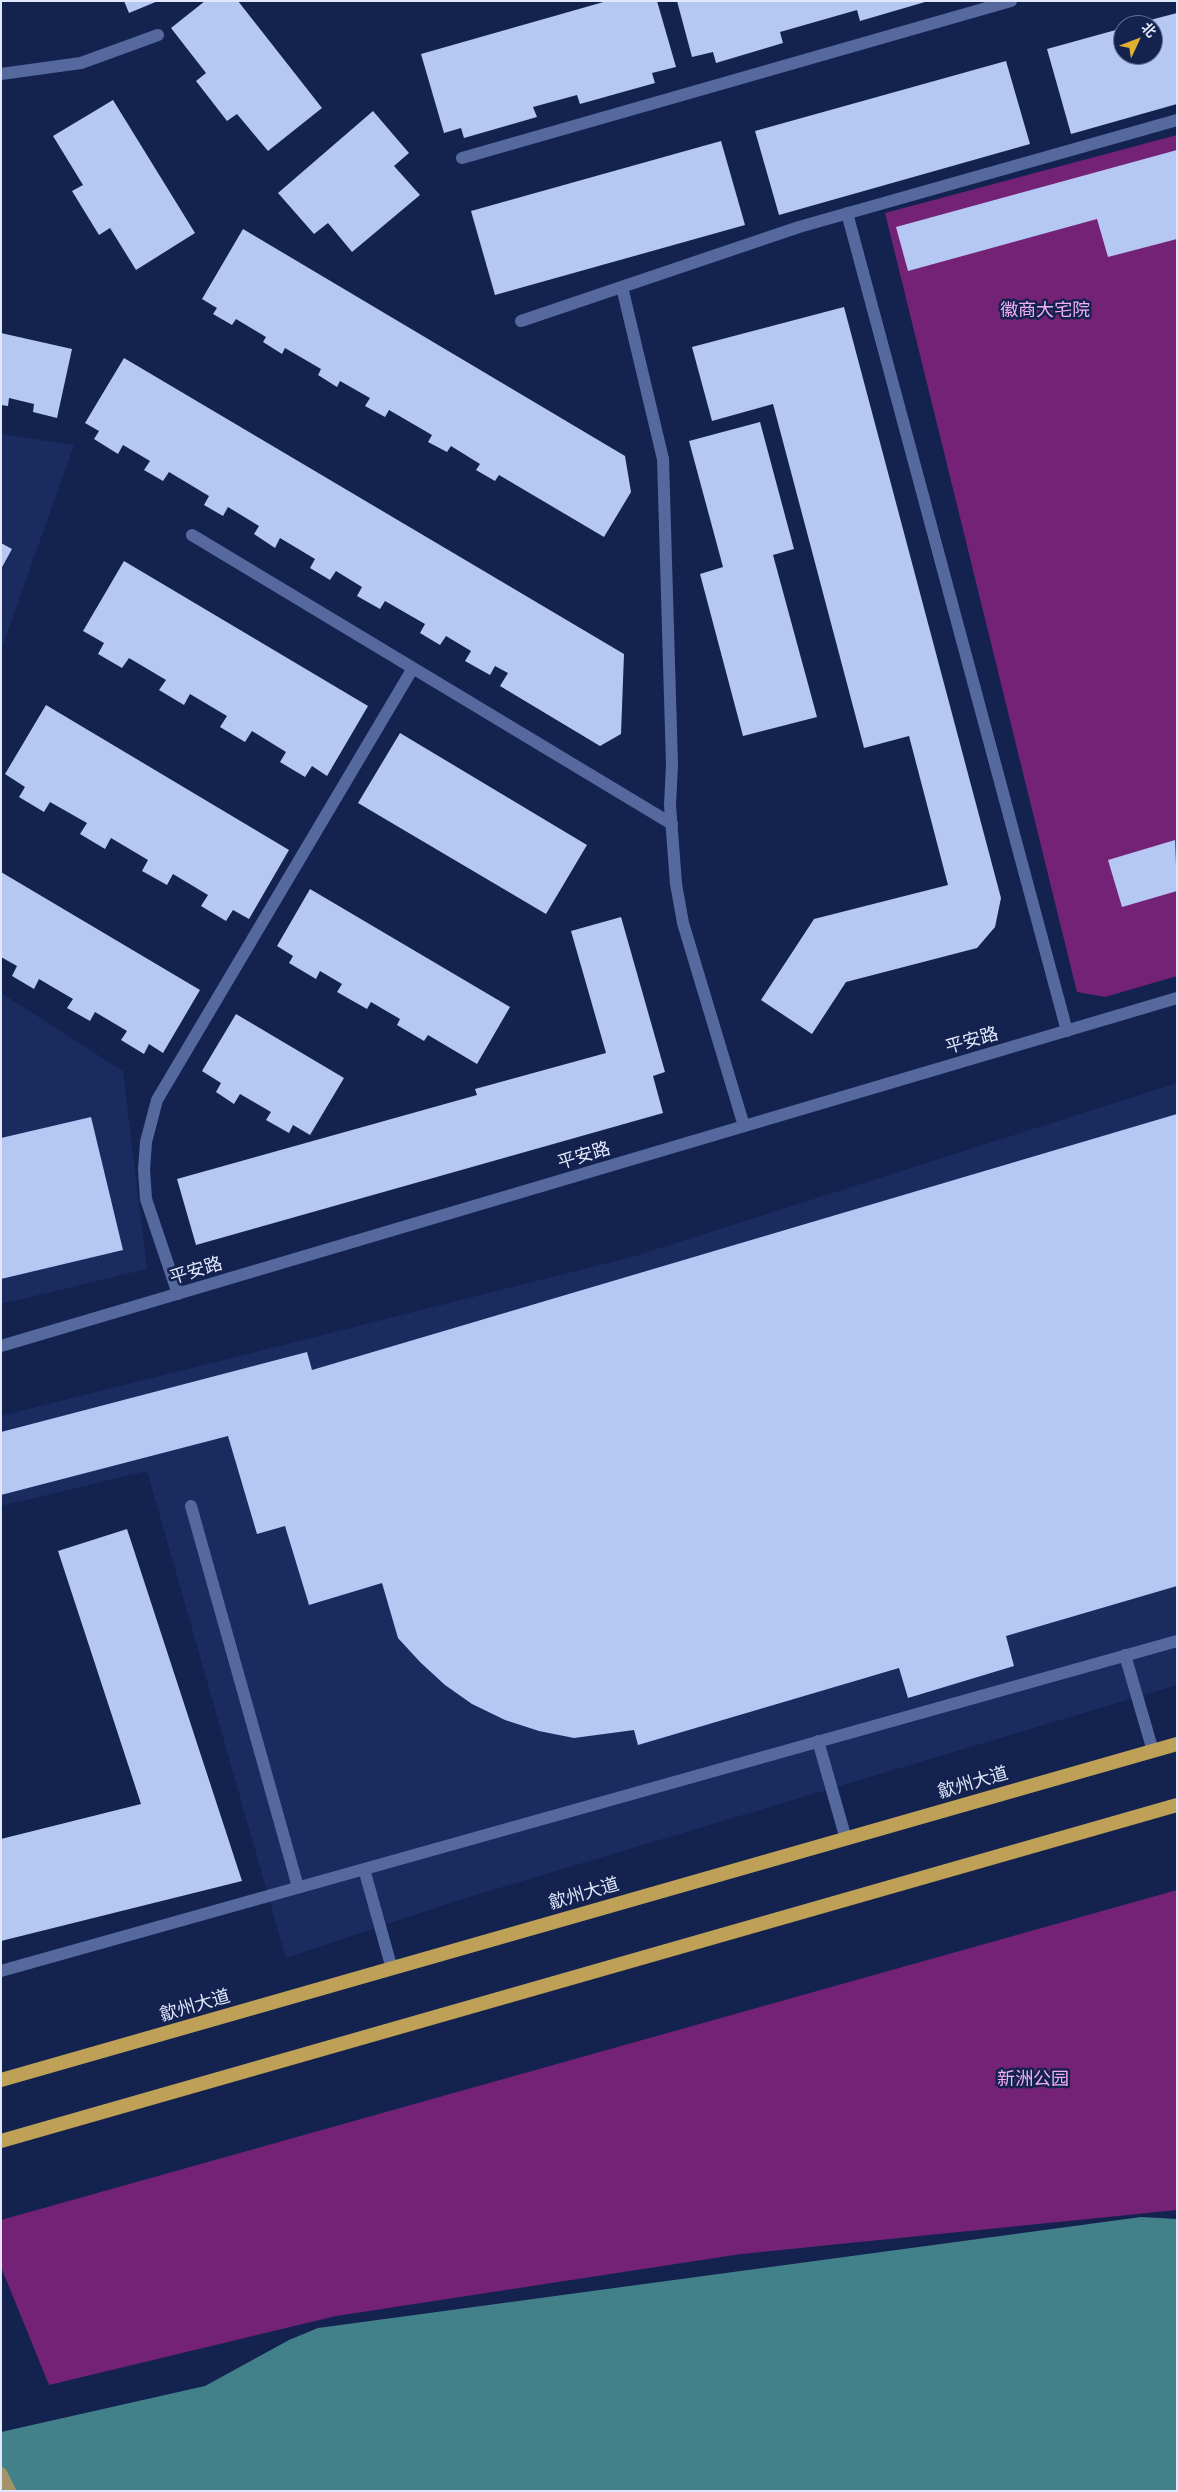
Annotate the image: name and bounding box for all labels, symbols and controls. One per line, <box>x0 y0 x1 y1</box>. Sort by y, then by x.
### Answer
north arrow <box>1113 15 1163 65</box>
text: 北 <box>1138 19 1160 41</box>
park label: 徽商大宅院 <box>1000 300 1090 322</box>
street label: 平安路 <box>943 1023 1001 1059</box>
street label: 平安路 <box>555 1138 613 1174</box>
street label: 平安路 <box>167 1253 225 1289</box>
street label: 歙州大道 <box>935 1763 1011 1803</box>
street label: 歙州大道 <box>546 1874 622 1914</box>
street label: 歙州大道 <box>157 1986 233 2026</box>
park label: 新洲公园 <box>997 2069 1069 2091</box>

